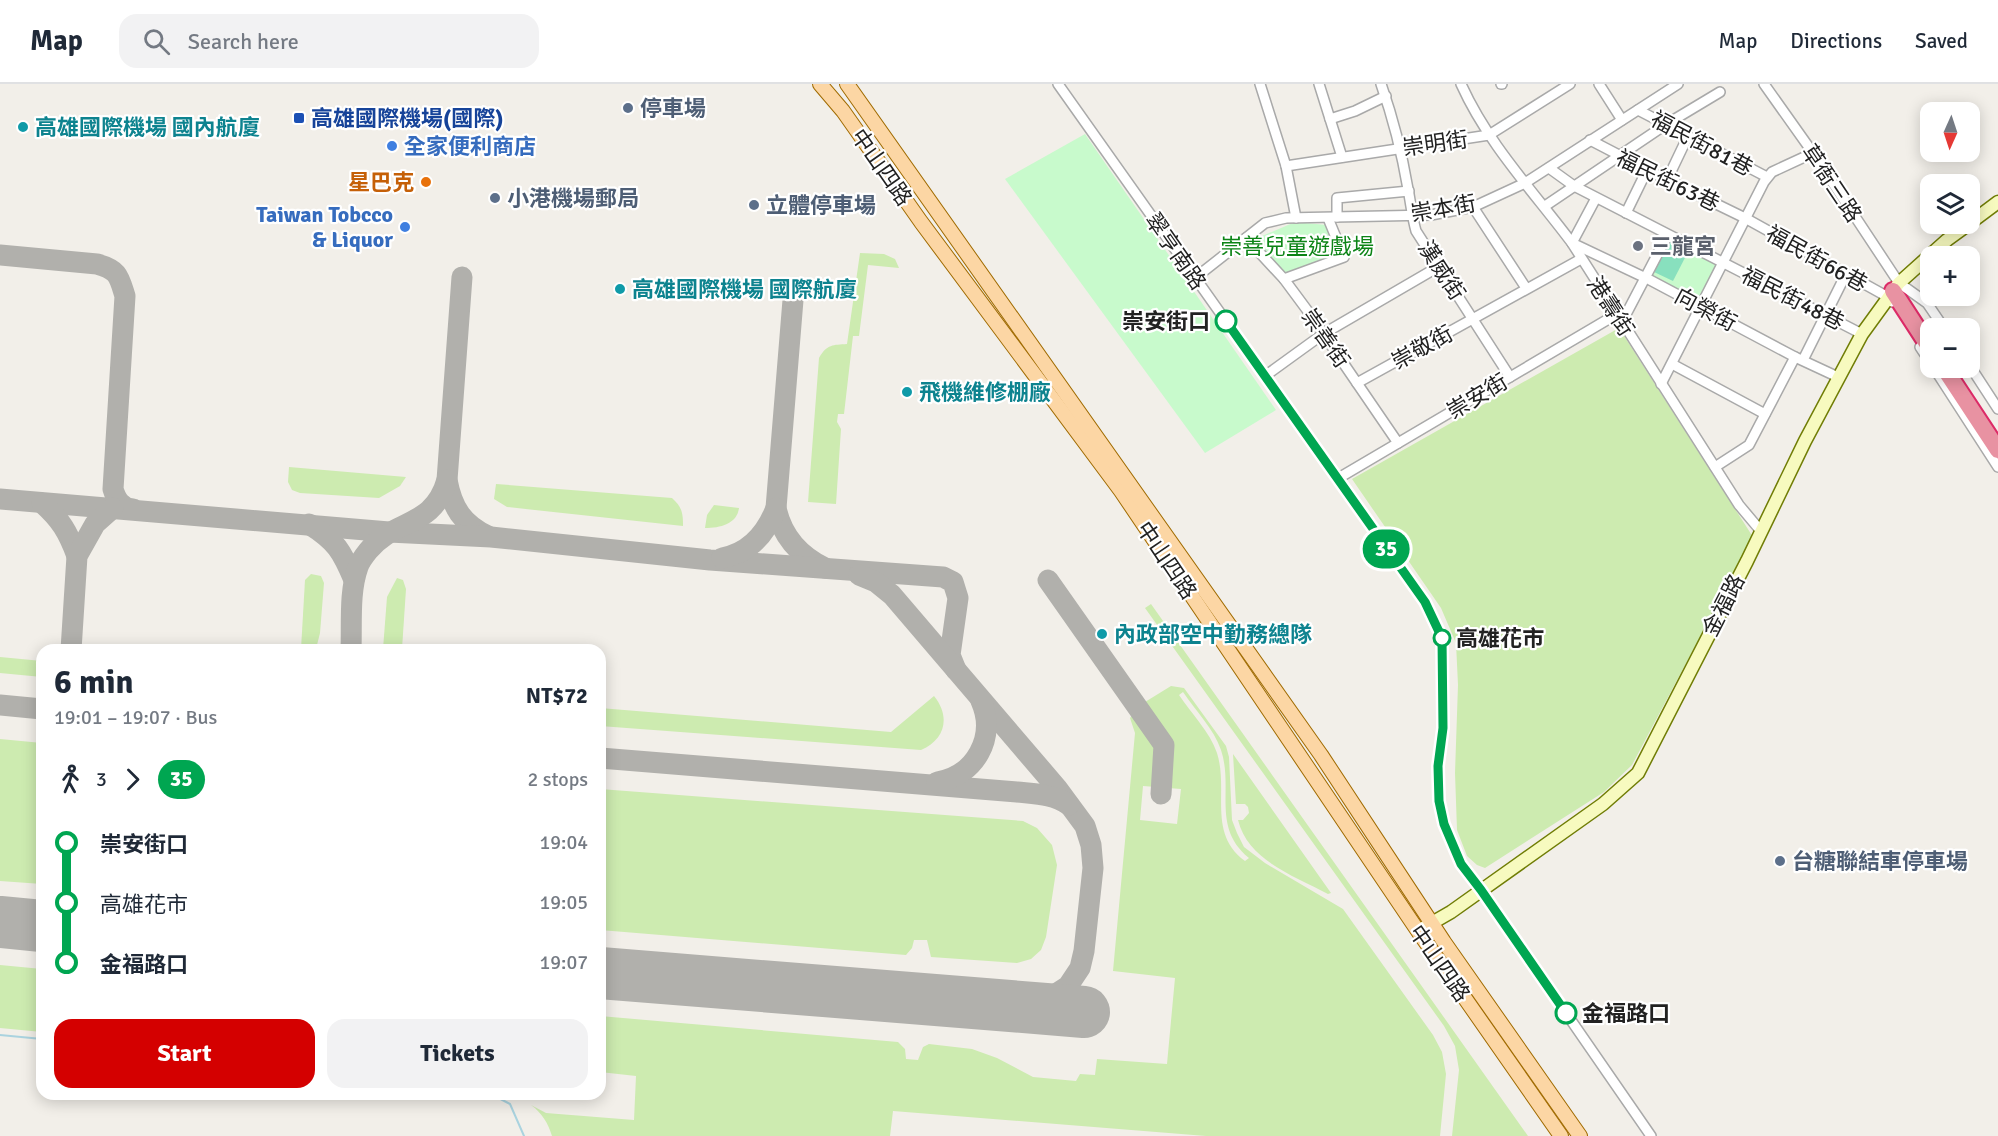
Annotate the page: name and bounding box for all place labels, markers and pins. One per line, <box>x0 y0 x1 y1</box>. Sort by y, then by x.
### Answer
place label: 停車場 <box>640 95 706 122</box>
marker: 停車場 <box>621 101 635 115</box>
place label: 高雄國際機場(國際) <box>311 105 504 132</box>
marker: 高雄國際機場(國際) <box>292 111 306 125</box>
place label: 高雄國際機場 國內航廈 <box>35 114 260 141</box>
marker: 高雄國際機場 國內航廈 <box>16 120 30 134</box>
place label: 全家便利商店 <box>404 133 536 160</box>
marker: 全家便利商店 <box>385 139 399 153</box>
place label: 星巴克 <box>348 169 414 196</box>
marker: 星巴克 <box>419 175 433 189</box>
place label: 小港機場郵局 <box>507 185 639 212</box>
marker: 小港機場郵局 <box>488 191 502 205</box>
place label: 立體停車場 <box>766 192 876 219</box>
marker: 立體停車場 <box>747 198 761 212</box>
place label: Taiwan Tobcco & Liquor <box>256 201 393 253</box>
marker: Taiwan Tobcco & Liquor <box>398 220 412 234</box>
place label: 三龍宮 <box>1650 233 1716 260</box>
marker: 三龍宮 <box>1631 239 1645 253</box>
place label: 高雄國際機場 國際航廈 <box>632 276 857 303</box>
marker: 高雄國際機場 國際航廈 <box>613 282 627 296</box>
place label: 崇安街口 <box>1122 308 1210 335</box>
marker: 崇安街口 <box>1215 310 1237 332</box>
place label: 飛機維修棚廠 <box>919 379 1051 406</box>
marker: 飛機維修棚廠 <box>900 385 914 399</box>
place label: 內政部空中勤務總隊 <box>1114 621 1312 648</box>
place label: 高雄花市 <box>1456 625 1544 652</box>
marker: 內政部空中勤務總隊 <box>1095 627 1109 641</box>
marker: 高雄花市 <box>1433 629 1451 647</box>
place label: 台糖聯結車停車場 <box>1792 848 1968 875</box>
marker: 台糖聯結車停車場 <box>1773 854 1787 868</box>
place label: 金福路口 <box>1582 1000 1670 1027</box>
marker: 金福路口 <box>1555 1002 1577 1024</box>

